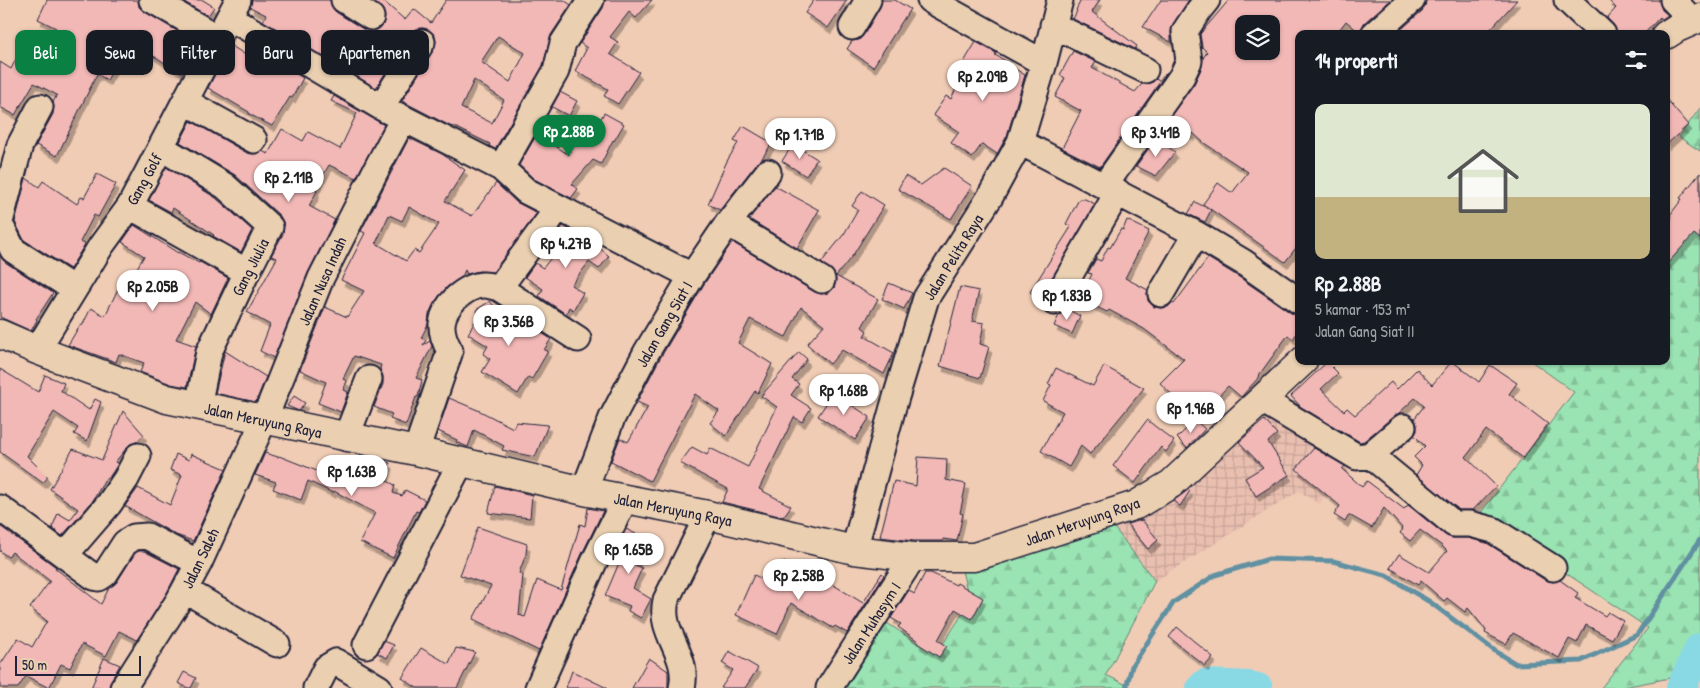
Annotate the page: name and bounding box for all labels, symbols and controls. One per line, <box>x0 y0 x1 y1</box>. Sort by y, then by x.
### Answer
map controls <box>1235 15 1280 60</box>
button: layers <box>1235 15 1280 60</box>
chip: Beli <box>15 30 76 75</box>
chip: Sewa <box>86 30 153 75</box>
chip: Filter <box>163 30 235 75</box>
chip: Baru <box>245 30 311 75</box>
chip: Apartemen <box>321 30 429 75</box>
text: 14 properti <box>1315 46 1398 75</box>
icon: filters <box>1622 46 1650 74</box>
pin: Rp 2.09B <box>931 59 1035 102</box>
text: Rp 2.09B <box>958 65 1008 87</box>
pin: Rp 2.88B <box>517 114 621 157</box>
pin: Rp 3.41B <box>1104 116 1208 158</box>
pin: Rp 1.71B <box>748 118 852 160</box>
text: Rp 2.88B <box>544 120 594 142</box>
text: Rp 3.41B <box>1132 121 1180 143</box>
text: Rp 1.71B <box>776 123 824 145</box>
icon: home <box>1438 136 1528 226</box>
street label: Gang Golf <box>121 149 167 209</box>
pin: Rp 2.11B <box>237 160 341 203</box>
text: Rp 2.11B <box>265 166 313 188</box>
street label: Jalan Pelita Raya <box>918 210 988 304</box>
pin: Rp 4.27B <box>514 226 618 269</box>
text: Rp 4.27B <box>541 232 591 254</box>
street label: Jalan Nusa Indah <box>293 233 351 329</box>
street label: Gang Jiulia <box>226 234 274 300</box>
text: Rp 2.88B <box>1315 269 1382 298</box>
pin: Rp 2.05B <box>101 270 205 312</box>
text: Rp 2.05B <box>128 275 178 297</box>
street label: Jalan Gang Siat I <box>631 277 697 371</box>
pin: Rp 1.83B <box>1015 278 1119 321</box>
text: Rp 1.83B <box>1042 284 1092 306</box>
text: 5 kamar · 153 m² <box>1315 298 1410 320</box>
pin: Rp 3.56B <box>457 304 561 347</box>
text: Rp 3.56B <box>484 310 534 332</box>
text: Jalan Gang Siat II <box>1315 320 1415 342</box>
pin: Rp 1.68B <box>792 374 896 416</box>
text: Rp 1.68B <box>820 379 868 401</box>
pin: Rp 1.96B <box>1139 392 1243 434</box>
street label: Jalan Meruyung Raya <box>202 397 324 443</box>
text: Rp 1.96B <box>1167 397 1215 419</box>
pin: Rp 1.63B <box>300 454 404 497</box>
text: Rp 1.63B <box>328 460 376 482</box>
street label: Jalan Meruyung Raya <box>612 487 734 531</box>
street label: Jalan Meruyung Raya <box>1022 491 1142 551</box>
street label: Jalan Saleh <box>176 524 224 592</box>
pin: Rp 1.65B <box>577 532 681 575</box>
text: Rp 1.65B <box>605 538 653 560</box>
pin: Rp 2.58B <box>747 558 851 601</box>
text: Rp 2.58B <box>774 564 824 586</box>
street label: Jalan Muhasym I <box>836 578 906 668</box>
scale bar <box>15 653 141 676</box>
text: 50 m <box>22 655 47 674</box>

